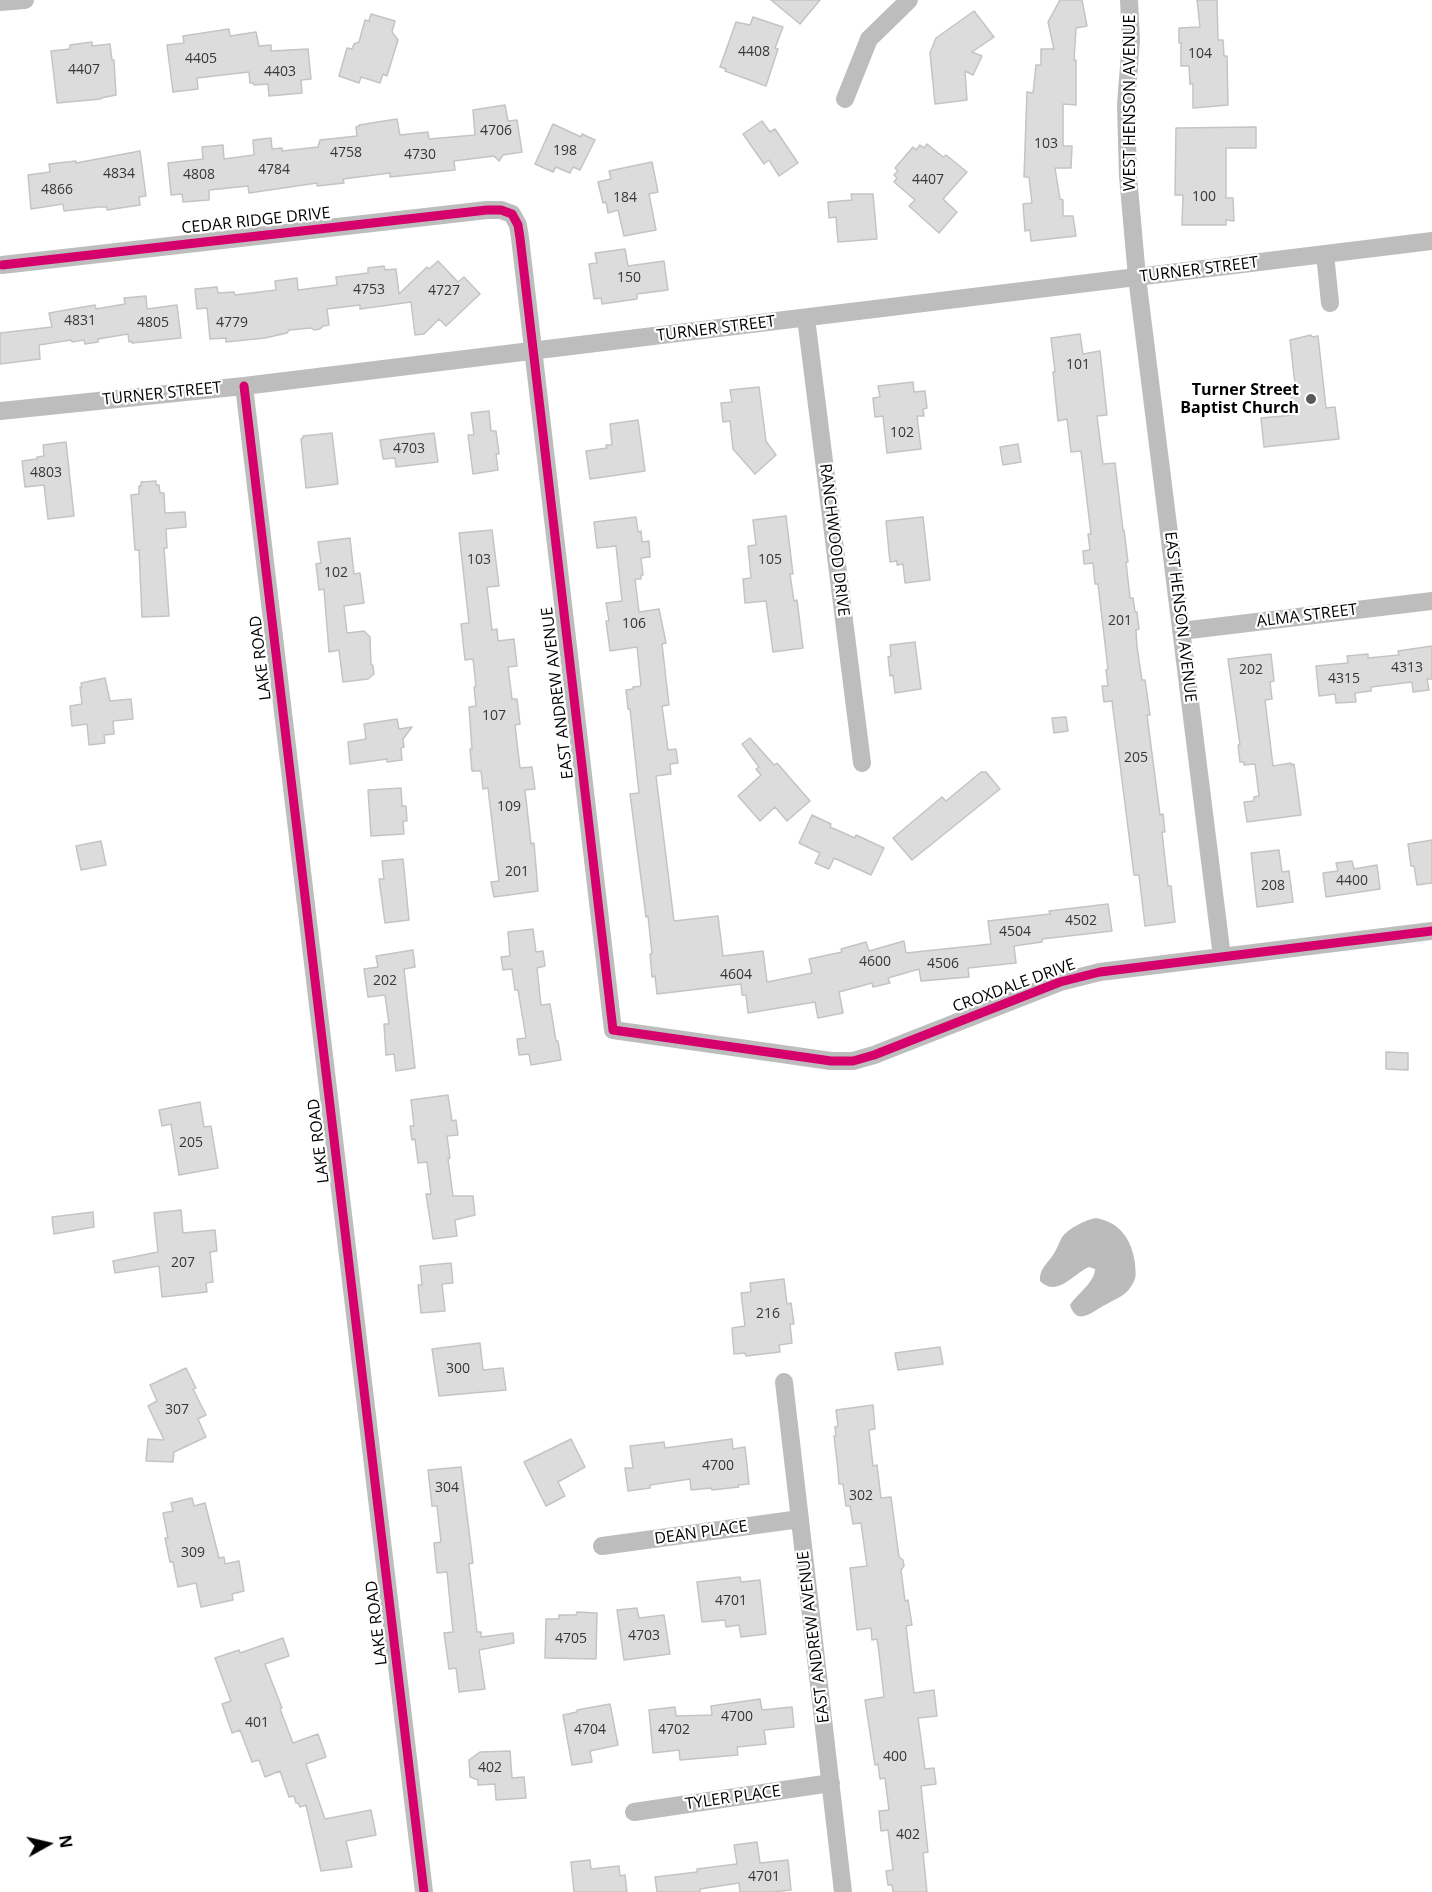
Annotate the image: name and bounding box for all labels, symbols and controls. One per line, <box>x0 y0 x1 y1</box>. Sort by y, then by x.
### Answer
street label: WEST HENSON AVENUE <box>1120 15 1140 191</box>
house number: 4408 <box>738 44 770 60</box>
house number: 104 <box>1188 46 1212 62</box>
house number: 4405 <box>185 51 217 67</box>
house number: 4407 <box>68 62 100 78</box>
house number: 4403 <box>264 64 296 80</box>
house number: 4706 <box>480 123 512 139</box>
house number: 103 <box>1034 136 1058 152</box>
house number: 198 <box>553 143 577 159</box>
house number: 4758 <box>330 145 362 161</box>
house number: 4730 <box>404 147 436 163</box>
house number: 4784 <box>258 162 290 178</box>
house number: 4834 <box>103 166 135 182</box>
house number: 4808 <box>183 167 215 183</box>
house number: 4407 <box>912 172 944 188</box>
house number: 4866 <box>41 182 73 198</box>
house number: 100 <box>1192 189 1216 205</box>
house number: 184 <box>613 190 637 206</box>
street label: CEDAR RIDGE DRIVE <box>181 204 331 238</box>
street label: TURNER STREET <box>1139 253 1259 287</box>
house number: 150 <box>617 270 641 286</box>
house number: 4753 <box>353 282 385 298</box>
house number: 4727 <box>428 283 460 299</box>
street label: TURNER STREET <box>656 312 776 346</box>
house number: 4831 <box>64 313 96 329</box>
house number: 4805 <box>137 315 169 331</box>
house number: 4779 <box>216 315 248 331</box>
house number: 101 <box>1066 357 1090 373</box>
street label: TURNER STREET <box>102 378 222 410</box>
place label: Turner Street Baptist Church <box>1180 380 1299 418</box>
marker: Turner Street Baptist Church <box>1304 392 1318 406</box>
house number: 102 <box>890 425 914 441</box>
house number: 4703 <box>393 441 425 457</box>
street label: RANCHWOOD DRIVE <box>815 463 853 617</box>
house number: 4803 <box>30 465 62 481</box>
street label: EAST HENSON AVENUE <box>1160 530 1200 704</box>
house number: 103 <box>467 552 491 568</box>
house number: 105 <box>758 552 782 568</box>
house number: 102 <box>324 565 348 581</box>
street label: ALMA STREET <box>1256 600 1358 632</box>
street label: EAST ANDREW AVENUE <box>538 606 578 780</box>
house number: 201 <box>1108 613 1132 629</box>
street label: LAKE ROAD <box>246 614 276 702</box>
house number: 106 <box>622 616 646 632</box>
house number: 4313 <box>1391 660 1423 676</box>
house number: 202 <box>1239 662 1263 678</box>
house number: 4315 <box>1328 671 1360 687</box>
house number: 107 <box>482 708 506 724</box>
house number: 205 <box>1124 750 1148 766</box>
house number: 109 <box>497 799 521 815</box>
house number: 201 <box>505 864 529 880</box>
house number: 4400 <box>1336 873 1368 889</box>
house number: 208 <box>1261 878 1285 894</box>
house number: 4502 <box>1065 913 1097 929</box>
house number: 4504 <box>999 924 1031 940</box>
house number: 4600 <box>859 954 891 970</box>
street label: CROXDALE DRIVE <box>950 955 1078 1017</box>
house number: 4506 <box>927 956 959 972</box>
house number: 4604 <box>720 967 752 983</box>
house number: 202 <box>373 973 397 989</box>
street label: LAKE ROAD <box>304 1097 334 1185</box>
house number: 205 <box>179 1135 203 1151</box>
house number: 207 <box>171 1255 195 1271</box>
house number: 216 <box>756 1306 780 1322</box>
house number: 300 <box>446 1361 470 1377</box>
house number: 307 <box>165 1402 189 1418</box>
house number: 4700 <box>702 1458 734 1474</box>
house number: 304 <box>435 1480 459 1496</box>
house number: 302 <box>849 1488 873 1504</box>
street label: DEAN PLACE <box>653 1517 749 1549</box>
house number: 309 <box>181 1545 205 1561</box>
street label: EAST ANDREW AVENUE <box>794 1550 834 1724</box>
street label: LAKE ROAD <box>362 1579 392 1667</box>
house number: 4701 <box>715 1593 747 1609</box>
house number: 4703 <box>628 1628 660 1644</box>
house number: 4705 <box>555 1631 587 1647</box>
house number: 4700 <box>721 1709 753 1725</box>
house number: 401 <box>245 1715 269 1731</box>
house number: 4704 <box>574 1722 606 1738</box>
house number: 4702 <box>658 1722 690 1738</box>
house number: 400 <box>883 1749 907 1765</box>
house number: 402 <box>478 1760 502 1776</box>
street label: TYLER PLACE <box>684 1782 782 1814</box>
north arrow <box>18 1814 78 1874</box>
house number: 402 <box>896 1827 920 1843</box>
text: N <box>54 1834 78 1849</box>
house number: 4701 <box>748 1869 780 1885</box>

